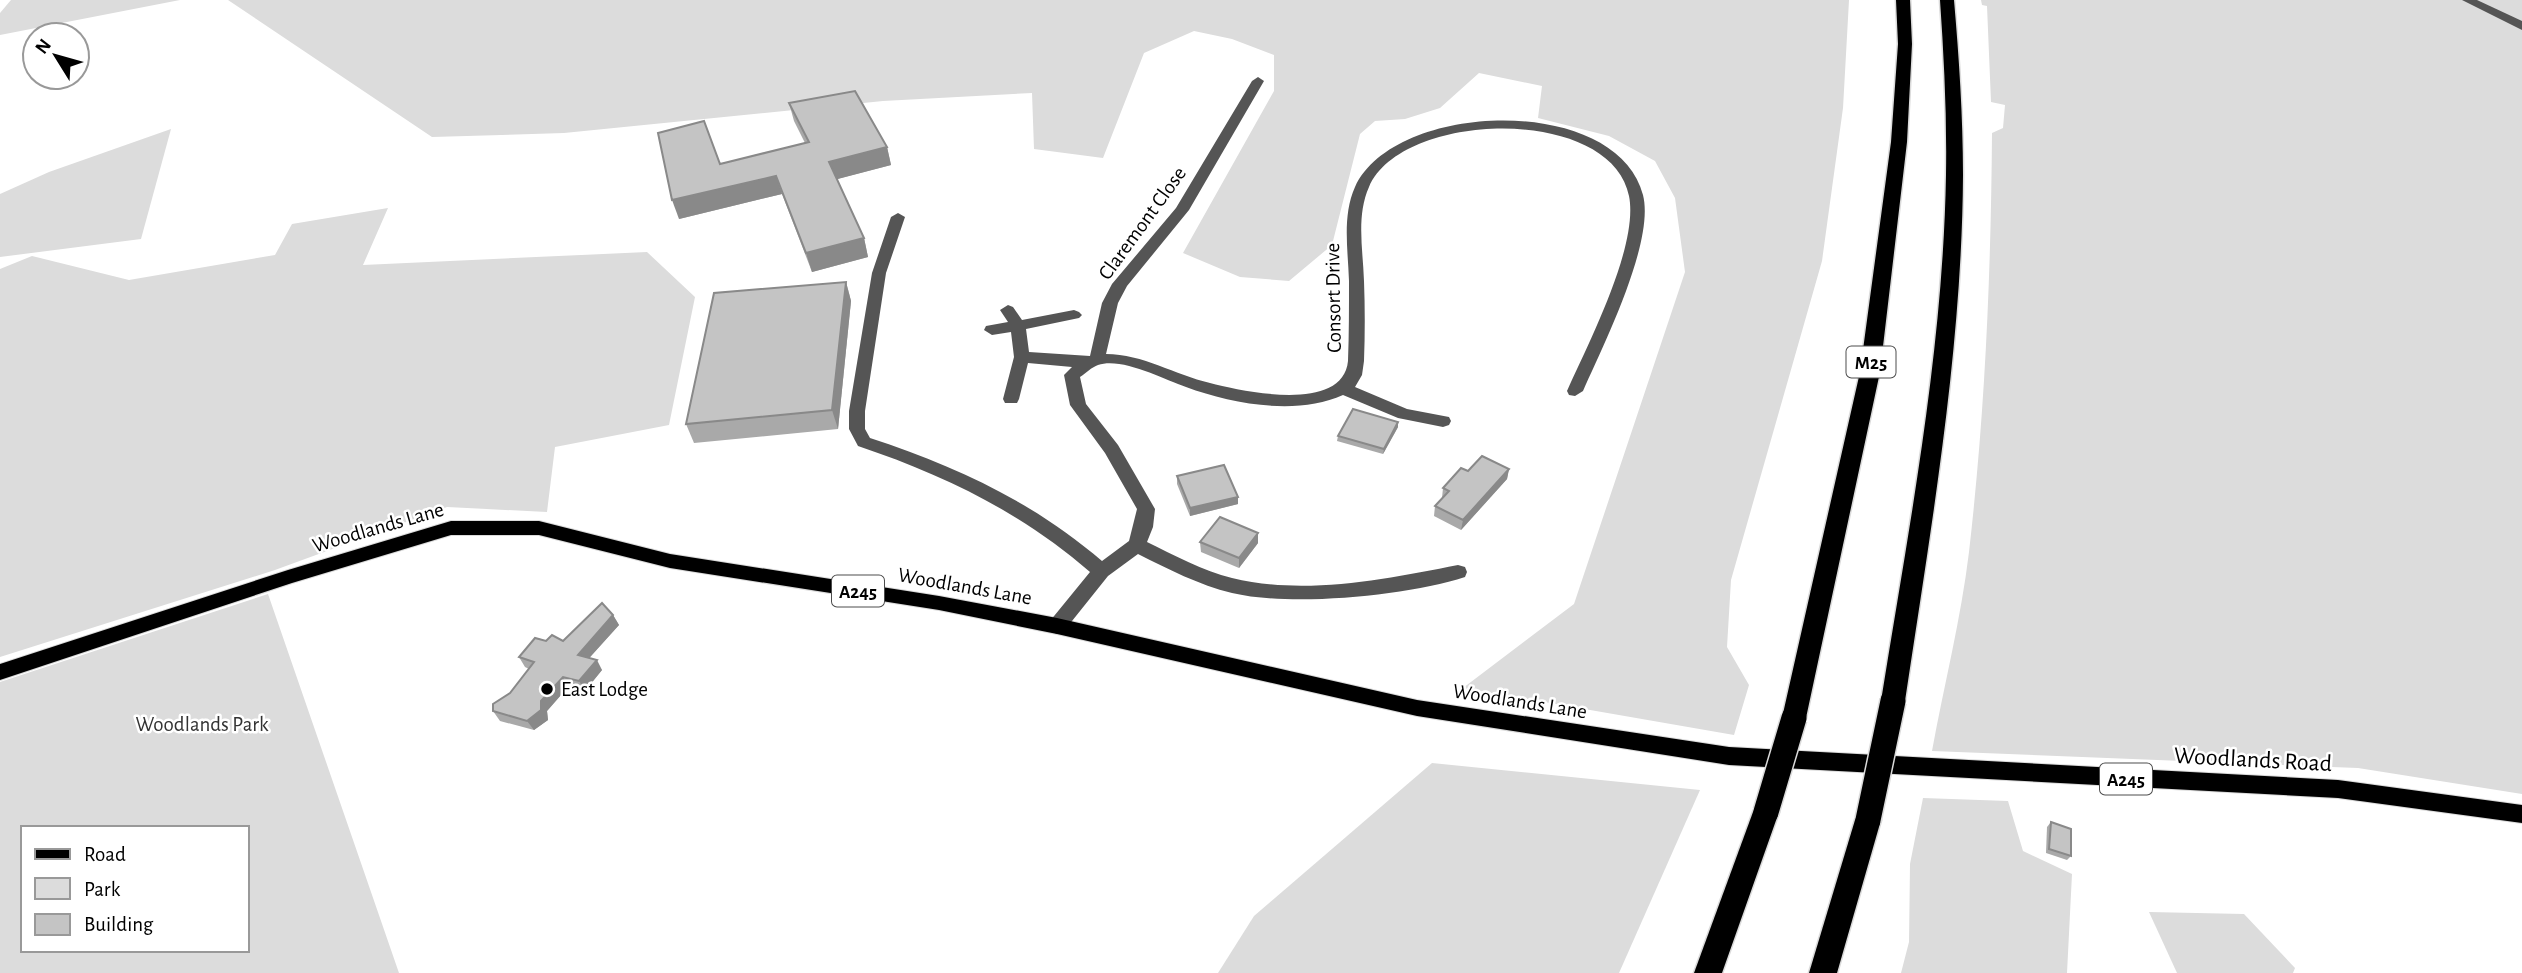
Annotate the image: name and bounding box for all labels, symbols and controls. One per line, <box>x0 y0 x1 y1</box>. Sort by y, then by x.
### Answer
north arrow <box>21 21 91 91</box>
text: N <box>32 36 55 58</box>
street label: Claremont Close <box>1095 163 1190 284</box>
street label: Consort Drive <box>1322 243 1345 353</box>
road number: M25 <box>1846 346 1896 378</box>
street label: Woodlands Lane <box>310 499 446 556</box>
street label: Woodlands Lane <box>896 564 1034 609</box>
road number: A245 <box>832 576 884 606</box>
place label: East Lodge <box>561 679 648 700</box>
marker: East Lodge <box>539 681 555 697</box>
street label: Woodlands Lane <box>1451 681 1589 722</box>
park label: Woodlands Park <box>135 714 269 735</box>
street label: Woodlands Road <box>2173 744 2333 776</box>
road number: A245 <box>2100 764 2152 794</box>
legend <box>21 826 248 952</box>
text: Road <box>84 844 126 865</box>
text: Park <box>84 879 121 900</box>
text: Building <box>84 914 154 935</box>

